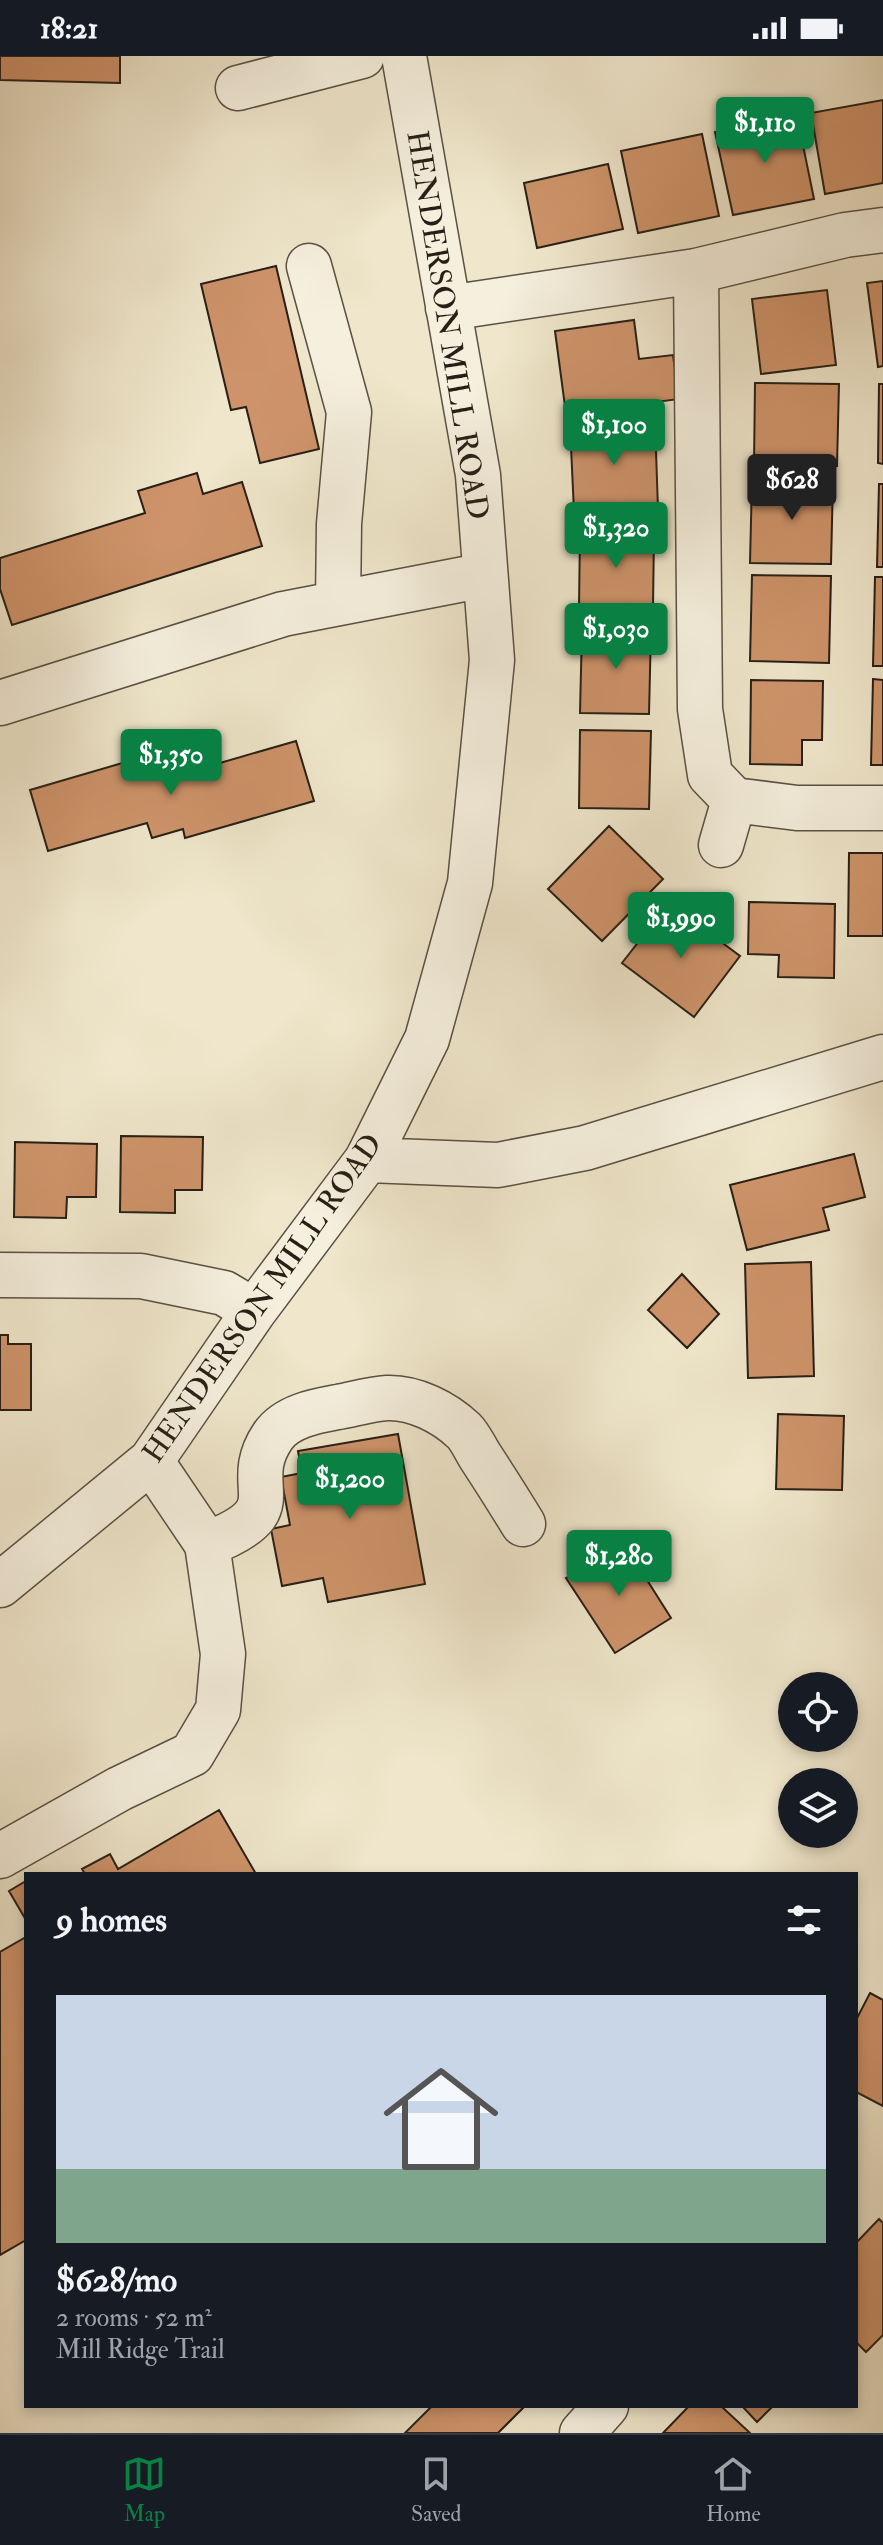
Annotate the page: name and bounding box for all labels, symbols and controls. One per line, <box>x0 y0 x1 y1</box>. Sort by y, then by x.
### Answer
text: 18:21 <box>40 10 98 47</box>
pin: $1,110 <box>700 97 830 165</box>
text: $1,110 <box>734 107 796 139</box>
street label: HENDERSON MILL ROAD <box>398 128 497 522</box>
pin: $1,100 <box>549 399 679 467</box>
text: $1,100 <box>581 409 647 441</box>
pin: $628 <box>745 454 839 522</box>
text: $628 <box>765 464 819 496</box>
pin: $1,320 <box>551 502 681 570</box>
text: $1,320 <box>583 512 649 544</box>
pin: $1,030 <box>551 603 681 671</box>
text: $1,030 <box>583 613 649 645</box>
pin: $1,350 <box>106 729 236 797</box>
text: $1,350 <box>139 739 203 771</box>
pin: $1,990 <box>616 892 746 960</box>
text: $1,990 <box>646 902 716 934</box>
street label: HENDERSON MILL ROAD <box>134 1127 390 1470</box>
pin: $1,200 <box>285 1453 415 1521</box>
text: $1,200 <box>315 1463 385 1495</box>
pin: $1,280 <box>554 1530 684 1598</box>
text: $1,280 <box>585 1540 653 1572</box>
map controls <box>778 1672 858 1848</box>
button: locate <box>778 1672 858 1752</box>
button: layers <box>778 1768 858 1848</box>
icon: filters <box>782 1898 826 1942</box>
text: 9 homes <box>56 1899 167 1942</box>
icon: home <box>369 2047 513 2191</box>
text: $628/mo <box>56 2259 177 2302</box>
text: 2 rooms · 52 m² <box>56 2302 212 2334</box>
text: Mill Ridge Trail <box>56 2334 225 2366</box>
tab: Map <box>122 2452 166 2528</box>
tab: Saved <box>411 2452 461 2528</box>
tab: Home <box>706 2452 761 2528</box>

